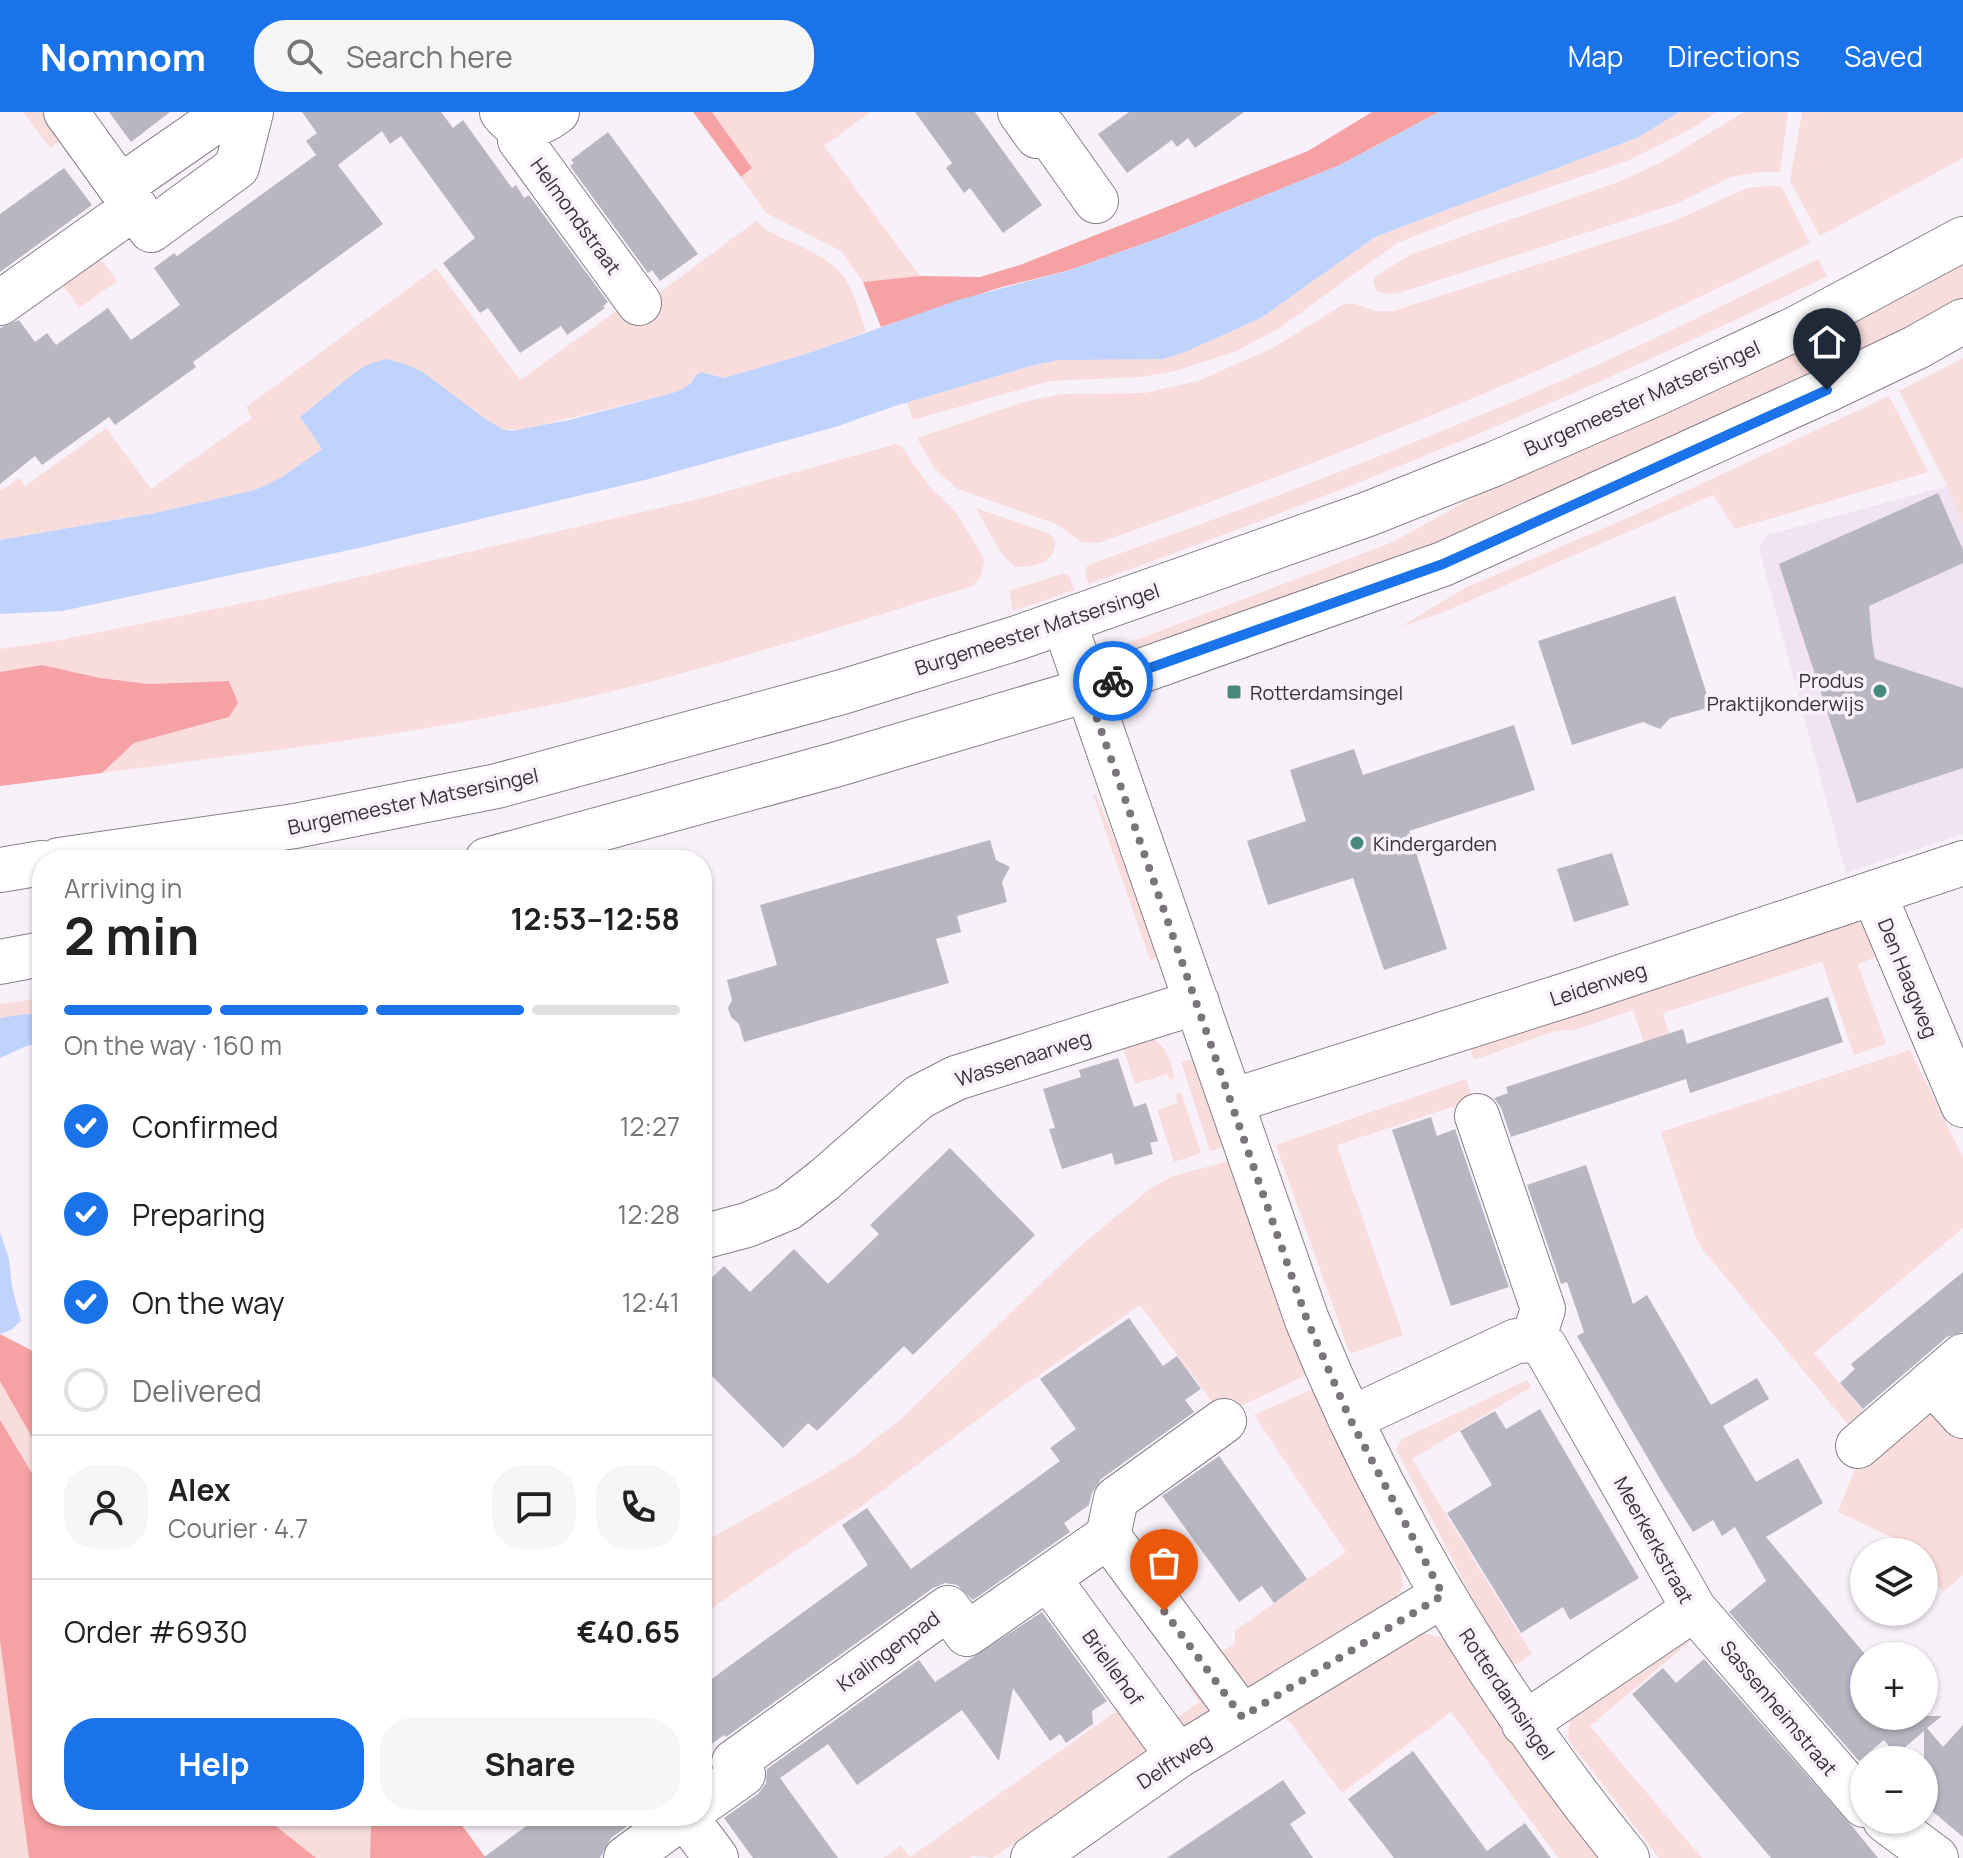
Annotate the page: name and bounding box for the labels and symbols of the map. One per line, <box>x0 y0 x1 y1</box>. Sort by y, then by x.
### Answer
street label: Helmondstraat <box>525 152 627 280</box>
pin <box>1793 308 1861 390</box>
street label: Burgemeester Matsersingel <box>1520 334 1764 462</box>
street label: Burgemeester Matsersingel <box>911 577 1163 681</box>
courier <box>1073 641 1153 721</box>
place label: Produs Praktijkonderwijs <box>1707 667 1864 717</box>
place label: Rotterdamsingel <box>1250 679 1403 706</box>
marker: Produs Praktijkonderwijs <box>1871 682 1889 700</box>
marker: Rotterdamsingel <box>1225 683 1243 701</box>
street label: Burgemeester Matsersingel <box>285 761 541 841</box>
place label: Kindergarden <box>1373 830 1497 857</box>
marker: Kindergarden <box>1348 834 1366 852</box>
street label: Den Haagweg <box>1872 914 1944 1042</box>
street label: Leidenweg <box>1546 956 1650 1012</box>
street label: Wassenaarweg <box>952 1023 1094 1093</box>
street label: Meerkerkstraat <box>1608 1472 1700 1608</box>
pin <box>1130 1529 1198 1611</box>
street label: Kralingenpad <box>831 1605 945 1697</box>
street label: Rotterdamsingel <box>1453 1623 1561 1765</box>
street label: Briellehof <box>1076 1624 1150 1710</box>
street label: Sassenheimstraat <box>1715 1635 1843 1781</box>
street label: Delftweg <box>1132 1727 1216 1795</box>

